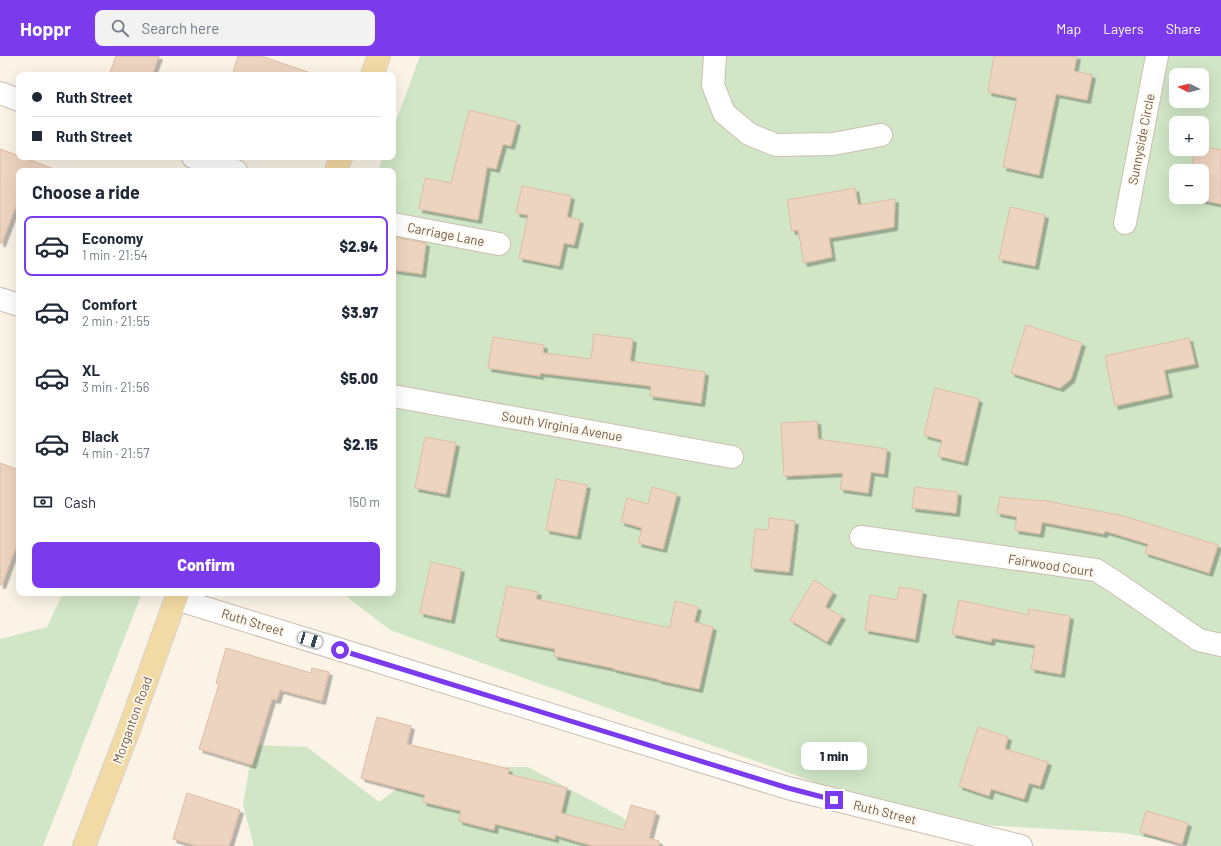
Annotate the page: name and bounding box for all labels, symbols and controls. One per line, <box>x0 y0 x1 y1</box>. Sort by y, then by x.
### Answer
search box <box>95 10 375 46</box>
text: Hoppr <box>20 17 71 40</box>
icon: search <box>109 17 131 39</box>
text: Search here <box>141 19 219 37</box>
text: Map <box>1056 20 1081 37</box>
text: Layers <box>1103 20 1144 37</box>
text: Share <box>1166 20 1201 37</box>
north arrow <box>1169 68 1209 108</box>
map controls <box>1169 68 1209 204</box>
text: Ruth Street <box>56 88 132 106</box>
street label: Sunnyside Circle <box>1124 92 1158 186</box>
button: + <box>1169 116 1209 156</box>
text: Ruth Street <box>56 127 132 145</box>
button: − <box>1169 164 1209 204</box>
text: Choose a ride <box>32 181 140 203</box>
street label: Carriage Lane <box>406 219 486 249</box>
icon: car <box>34 228 70 264</box>
text: Economy <box>82 229 143 247</box>
text: $2.94 <box>339 237 378 255</box>
text: 1 min · 21:54 <box>82 247 148 263</box>
icon: car <box>34 294 70 330</box>
text: Comfort <box>82 295 137 313</box>
text: $3.97 <box>342 303 378 321</box>
text: 2 min · 21:55 <box>82 313 150 329</box>
icon: car <box>34 360 70 396</box>
text: XL <box>82 361 100 379</box>
text: $5.00 <box>340 369 378 387</box>
text: 3 min · 21:56 <box>82 379 149 395</box>
street label: South Virginia Avenue <box>500 407 624 445</box>
icon: car <box>34 426 70 462</box>
text: Black <box>82 427 119 445</box>
text: $2.15 <box>343 435 378 453</box>
text: 4 min · 21:57 <box>82 445 149 461</box>
icon: cash <box>32 491 54 513</box>
text: Cash <box>64 493 96 511</box>
text: 150 m <box>348 494 380 510</box>
button: Confirm <box>32 542 380 588</box>
street label: Fairwood Court <box>1007 550 1095 580</box>
street label: Ruth Street <box>220 605 286 639</box>
car <box>297 631 323 649</box>
route start <box>331 641 349 659</box>
street label: Morganton Road <box>109 674 155 766</box>
callout: 1 min <box>801 742 867 770</box>
text: 1 min <box>820 748 848 764</box>
route end <box>825 791 843 809</box>
street label: Ruth Street <box>852 796 918 828</box>

